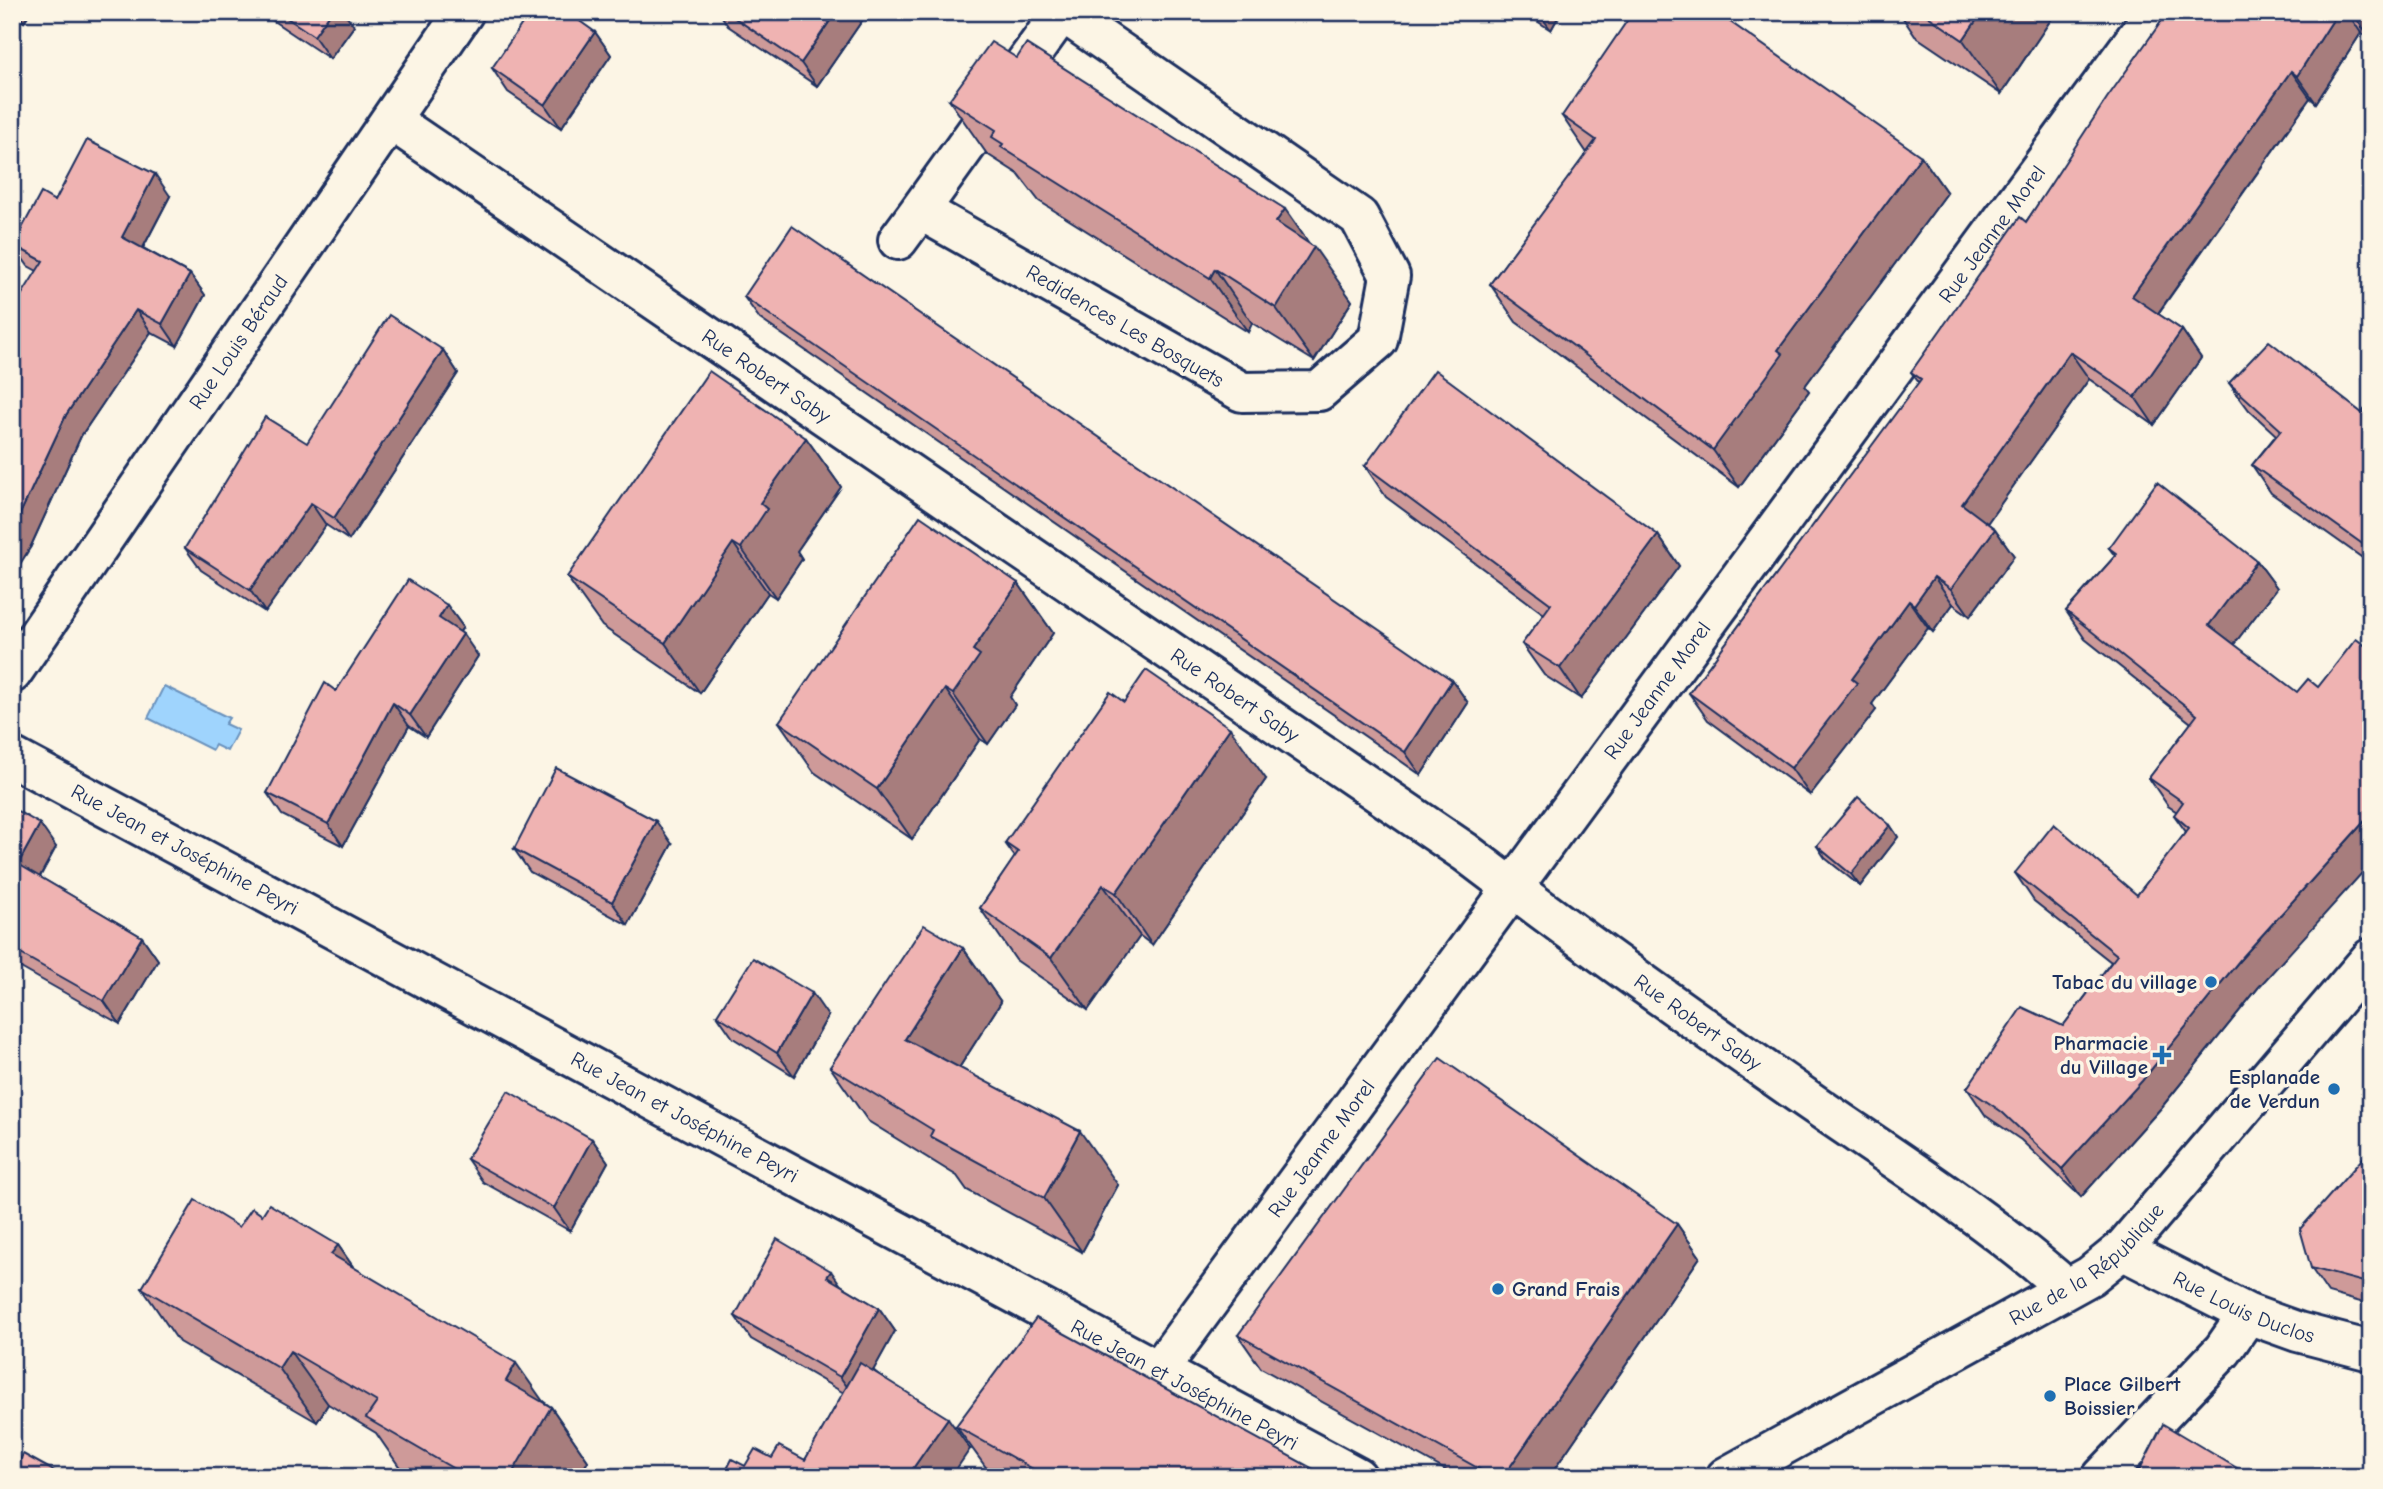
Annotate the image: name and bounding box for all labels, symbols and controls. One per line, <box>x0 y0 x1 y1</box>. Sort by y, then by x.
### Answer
street label: Rue Jeanne Morel <box>1934 161 2050 308</box>
street label: Redidences Les Bosquets <box>1022 260 1228 392</box>
street label: Rue Louis Béraud <box>184 270 293 414</box>
street label: Rue Robert Saby <box>698 324 836 429</box>
street label: Rue Jeanne Morel <box>1599 617 1716 764</box>
street label: Rue Robert Saby <box>1166 643 1304 748</box>
street label: Rue Jean et Joséphine Peyri <box>67 779 302 920</box>
street label: Rue Robert Saby <box>1630 969 1767 1076</box>
place label: Tabac du village <box>2052 970 2197 994</box>
marker: Tabac du village <box>2203 974 2219 990</box>
place label: Pharmacie du Village <box>2054 1031 2148 1079</box>
street label: Rue Jean et Joséphine Peyri <box>567 1047 802 1188</box>
marker: Pharmacie du Village <box>2154 1047 2170 1063</box>
place label: Esplanade de Verdun <box>2229 1065 2320 1113</box>
street label: Rue Jeanne Morel <box>1263 1075 1380 1222</box>
marker: Esplanade de Verdun <box>2326 1081 2342 1097</box>
street label: Rue de la République <box>2005 1198 2169 1330</box>
street label: Rue Louis Duclos <box>2169 1266 2317 1348</box>
place label: Grand Frais <box>1512 1277 1620 1301</box>
marker: Grand Frais <box>1490 1281 1506 1297</box>
street label: Rue Jean et Joséphine Peyri <box>1067 1314 1302 1455</box>
place label: Place Gilbert Boissier <box>2064 1372 2182 1420</box>
marker: Place Gilbert Boissier <box>2042 1388 2058 1404</box>

